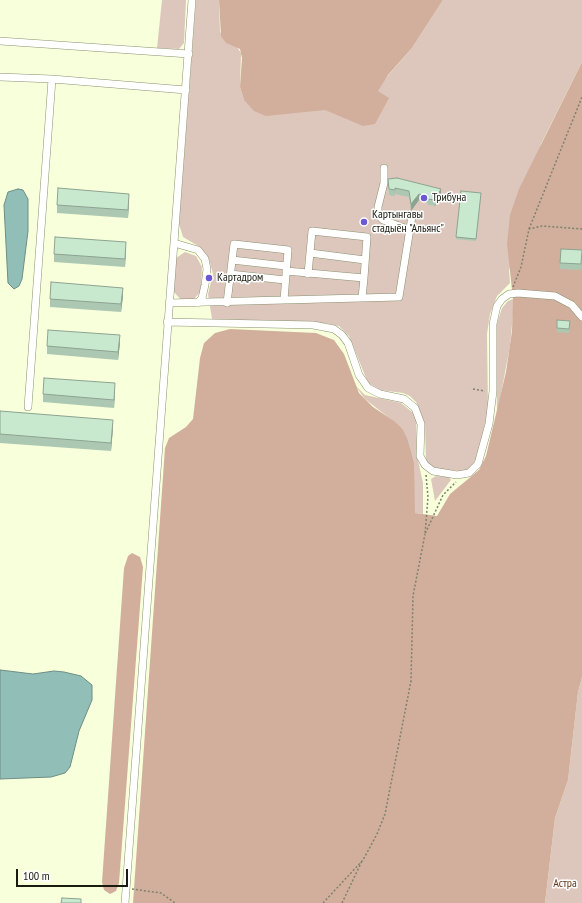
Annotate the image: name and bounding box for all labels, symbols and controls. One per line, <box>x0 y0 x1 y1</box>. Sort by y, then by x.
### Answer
place label: Трибуна <box>432 191 466 205</box>
marker: Трибуна <box>419 193 429 203</box>
place label: Картынгавы стадыён "Альянс" <box>372 208 444 236</box>
marker: Картынгавы стадыён "Альянс" <box>359 217 369 227</box>
place label: Картадром <box>217 271 263 285</box>
marker: Картадром <box>204 273 214 283</box>
scale bar <box>18 861 130 887</box>
text: 100 m <box>23 868 50 883</box>
park label: Астра <box>553 877 577 891</box>

